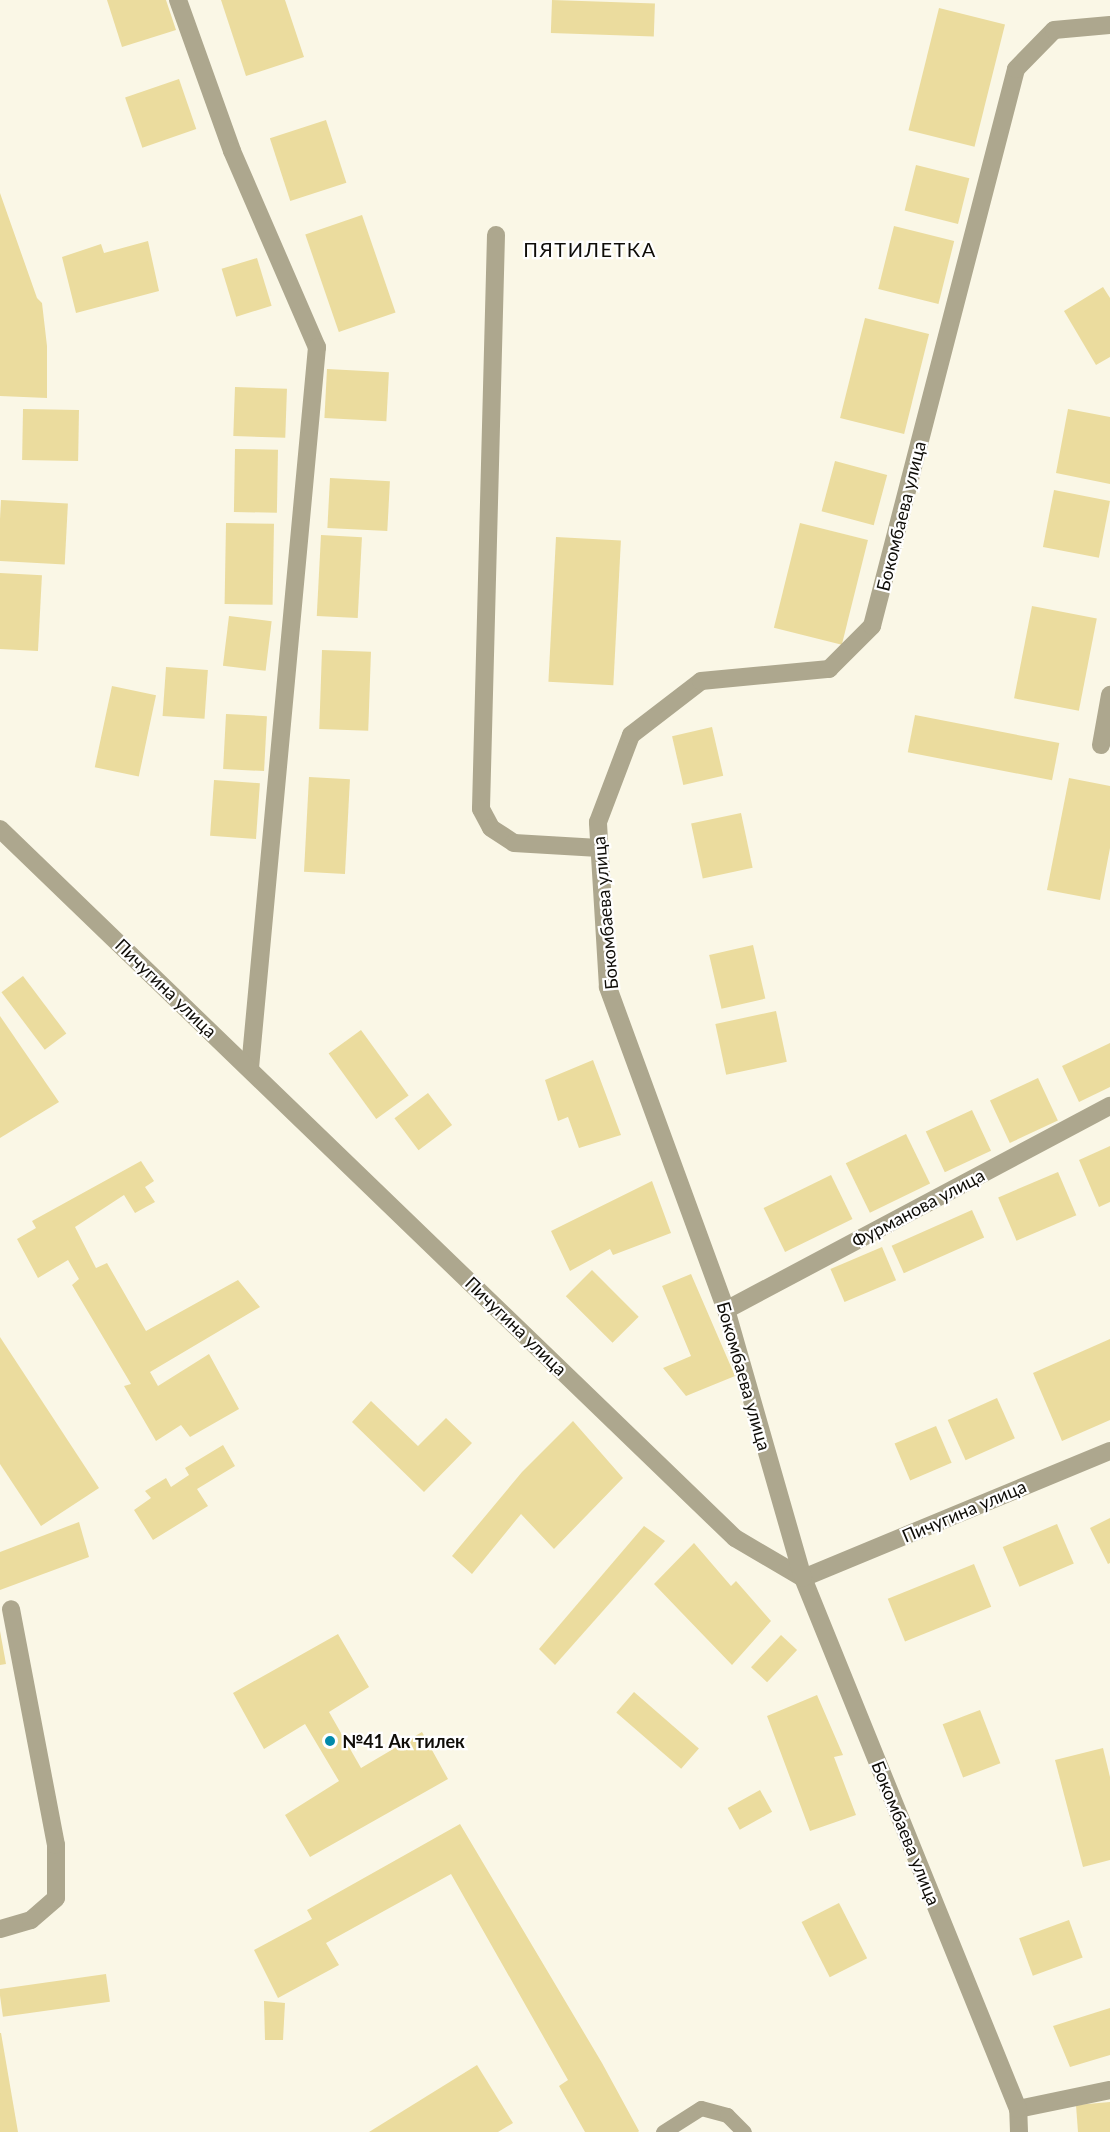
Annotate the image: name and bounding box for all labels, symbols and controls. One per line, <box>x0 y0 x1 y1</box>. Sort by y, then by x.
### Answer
district label: ПЯТИЛЕТКА <box>523 237 657 261</box>
street label: Бокомбаева улица <box>872 439 930 593</box>
street label: Бокомбаева улица <box>588 835 622 991</box>
street label: Пичугина улица <box>111 934 221 1042</box>
street label: Фурманова улица <box>848 1164 988 1252</box>
street label: Пичугина улица <box>461 1272 571 1380</box>
street label: Бокомбаева улица <box>712 1299 776 1453</box>
street label: Пичугина улица <box>899 1475 1029 1547</box>
place label: №41 Ак тилек <box>342 1730 465 1752</box>
marker: №41 Ак тилек <box>323 1734 337 1748</box>
street label: Бокомбаева улица <box>867 1758 945 1908</box>

